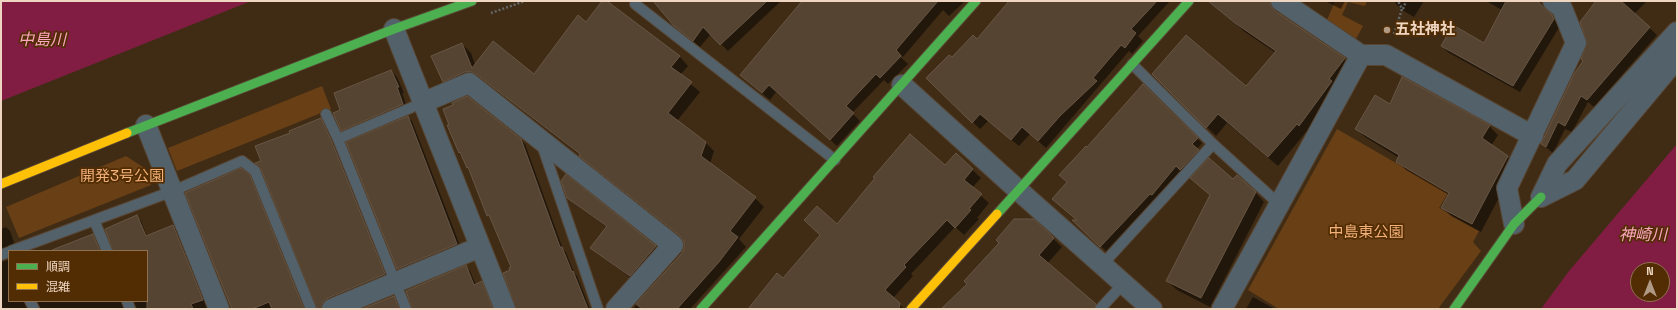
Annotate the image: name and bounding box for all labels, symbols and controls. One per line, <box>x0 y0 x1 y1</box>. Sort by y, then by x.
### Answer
place label: 五社神社 <box>1395 21 1455 39</box>
marker: 五社神社 <box>1382 25 1392 35</box>
water label: 中島川 <box>18 31 66 51</box>
park label: 開発3号公園 <box>80 168 164 186</box>
park label: 中島東公園 <box>1329 224 1403 242</box>
water label: 神崎川 <box>1619 226 1667 246</box>
legend <box>8 250 148 302</box>
text: 順調 <box>46 259 70 275</box>
north arrow <box>1630 262 1670 302</box>
text: N <box>1646 264 1654 278</box>
text: 混雑 <box>46 279 70 295</box>

